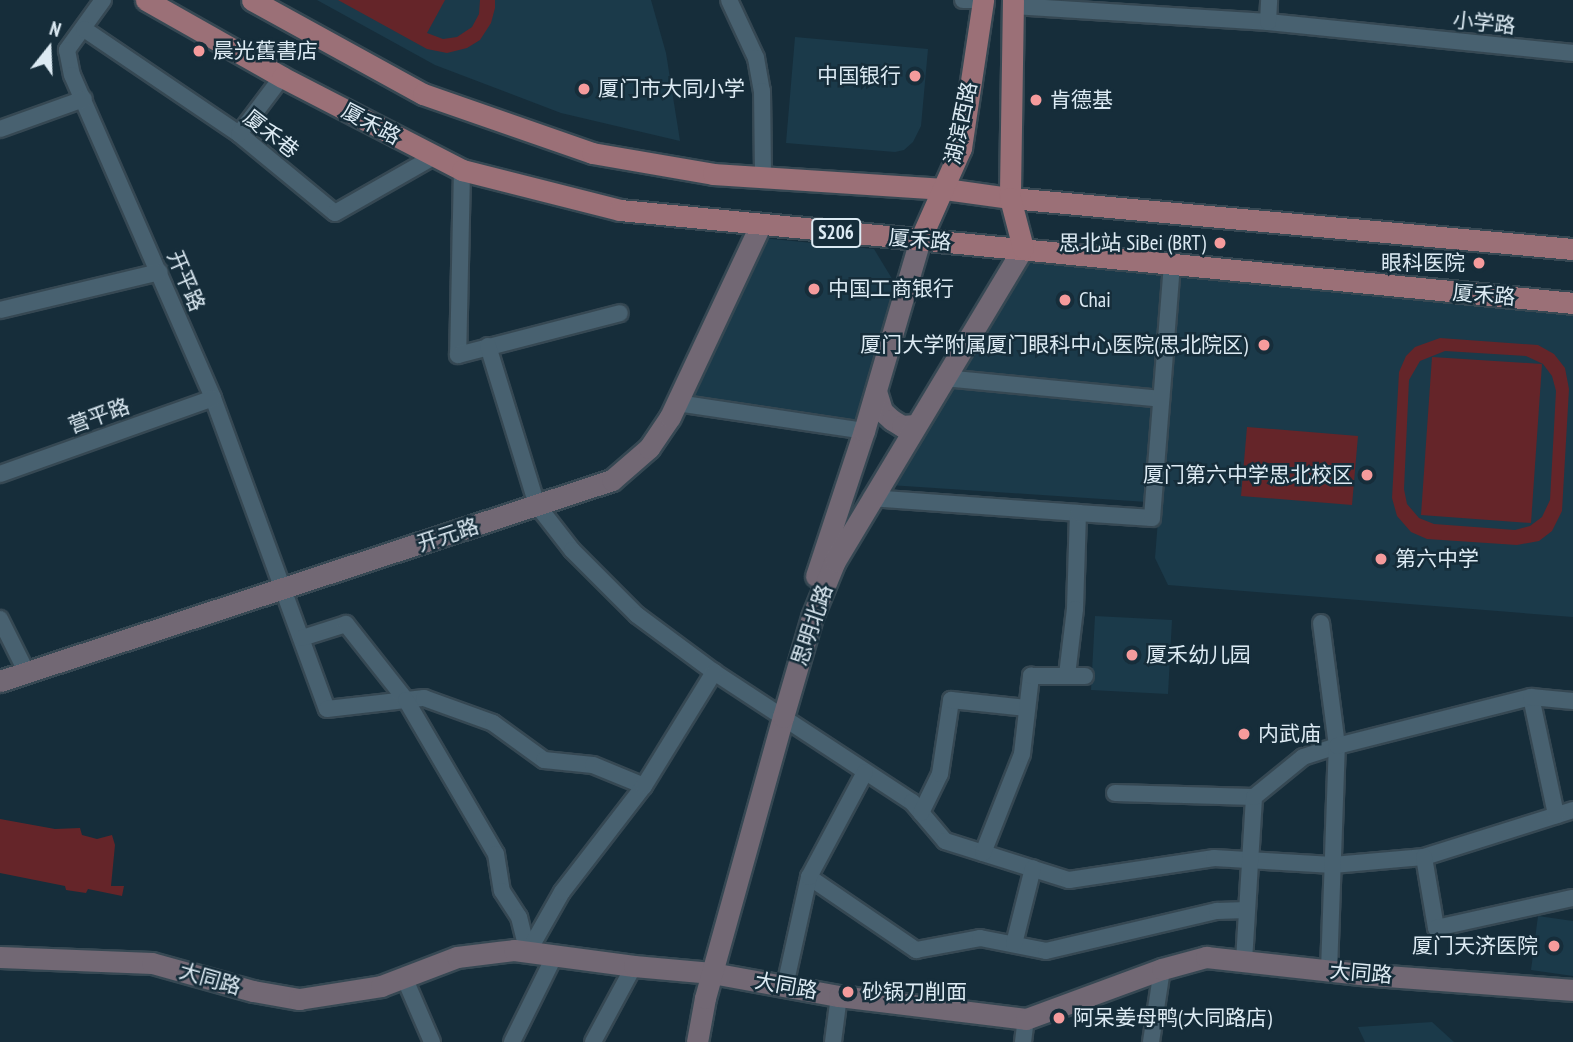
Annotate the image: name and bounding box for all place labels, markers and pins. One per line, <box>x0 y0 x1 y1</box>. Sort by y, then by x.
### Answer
place label: 晨光舊書店 <box>213 38 318 64</box>
marker: 晨光舊書店 <box>191 43 207 59</box>
place label: 中国银行 <box>817 63 901 89</box>
marker: 中国银行 <box>907 68 923 84</box>
place label: 厦门市大同小学 <box>598 76 745 102</box>
marker: 厦门市大同小学 <box>576 81 592 97</box>
place label: 肯德基 <box>1050 87 1113 113</box>
marker: 肯德基 <box>1028 92 1044 108</box>
place label: 思北站 SiBei (BRT) <box>1059 230 1206 256</box>
marker: 思北站 SiBei (BRT) <box>1212 235 1228 251</box>
place label: 眼科医院 <box>1381 250 1465 276</box>
marker: 眼科医院 <box>1471 255 1487 271</box>
place label: 中国工商银行 <box>828 276 954 302</box>
marker: 中国工商银行 <box>806 281 822 297</box>
place label: Chai <box>1079 287 1111 313</box>
marker: Chai <box>1057 292 1073 308</box>
place label: 厦门大学附属厦门眼科中心医院(思北院区) <box>860 332 1248 358</box>
marker: 厦门大学附属厦门眼科中心医院(思北院区) <box>1254 335 1274 355</box>
place label: 厦门第六中学思北校区 <box>1143 462 1353 488</box>
marker: 厦门第六中学思北校区 <box>1359 467 1375 483</box>
place label: 第六中学 <box>1395 546 1479 572</box>
marker: 第六中学 <box>1373 551 1389 567</box>
place label: 厦禾幼儿园 <box>1146 642 1251 668</box>
marker: 厦禾幼儿园 <box>1124 647 1140 663</box>
place label: 内武庙 <box>1258 721 1321 747</box>
marker: 内武庙 <box>1236 726 1252 742</box>
place label: 厦门天济医院 <box>1412 933 1538 959</box>
marker: 厦门天济医院 <box>1544 936 1564 956</box>
place label: 砂锅刀削面 <box>862 979 967 1005</box>
marker: 砂锅刀削面 <box>840 984 856 1000</box>
place label: 阿呆姜母鸭(大同路店) <box>1073 1005 1272 1031</box>
marker: 阿呆姜母鸭(大同路店) <box>1051 1010 1067 1026</box>

